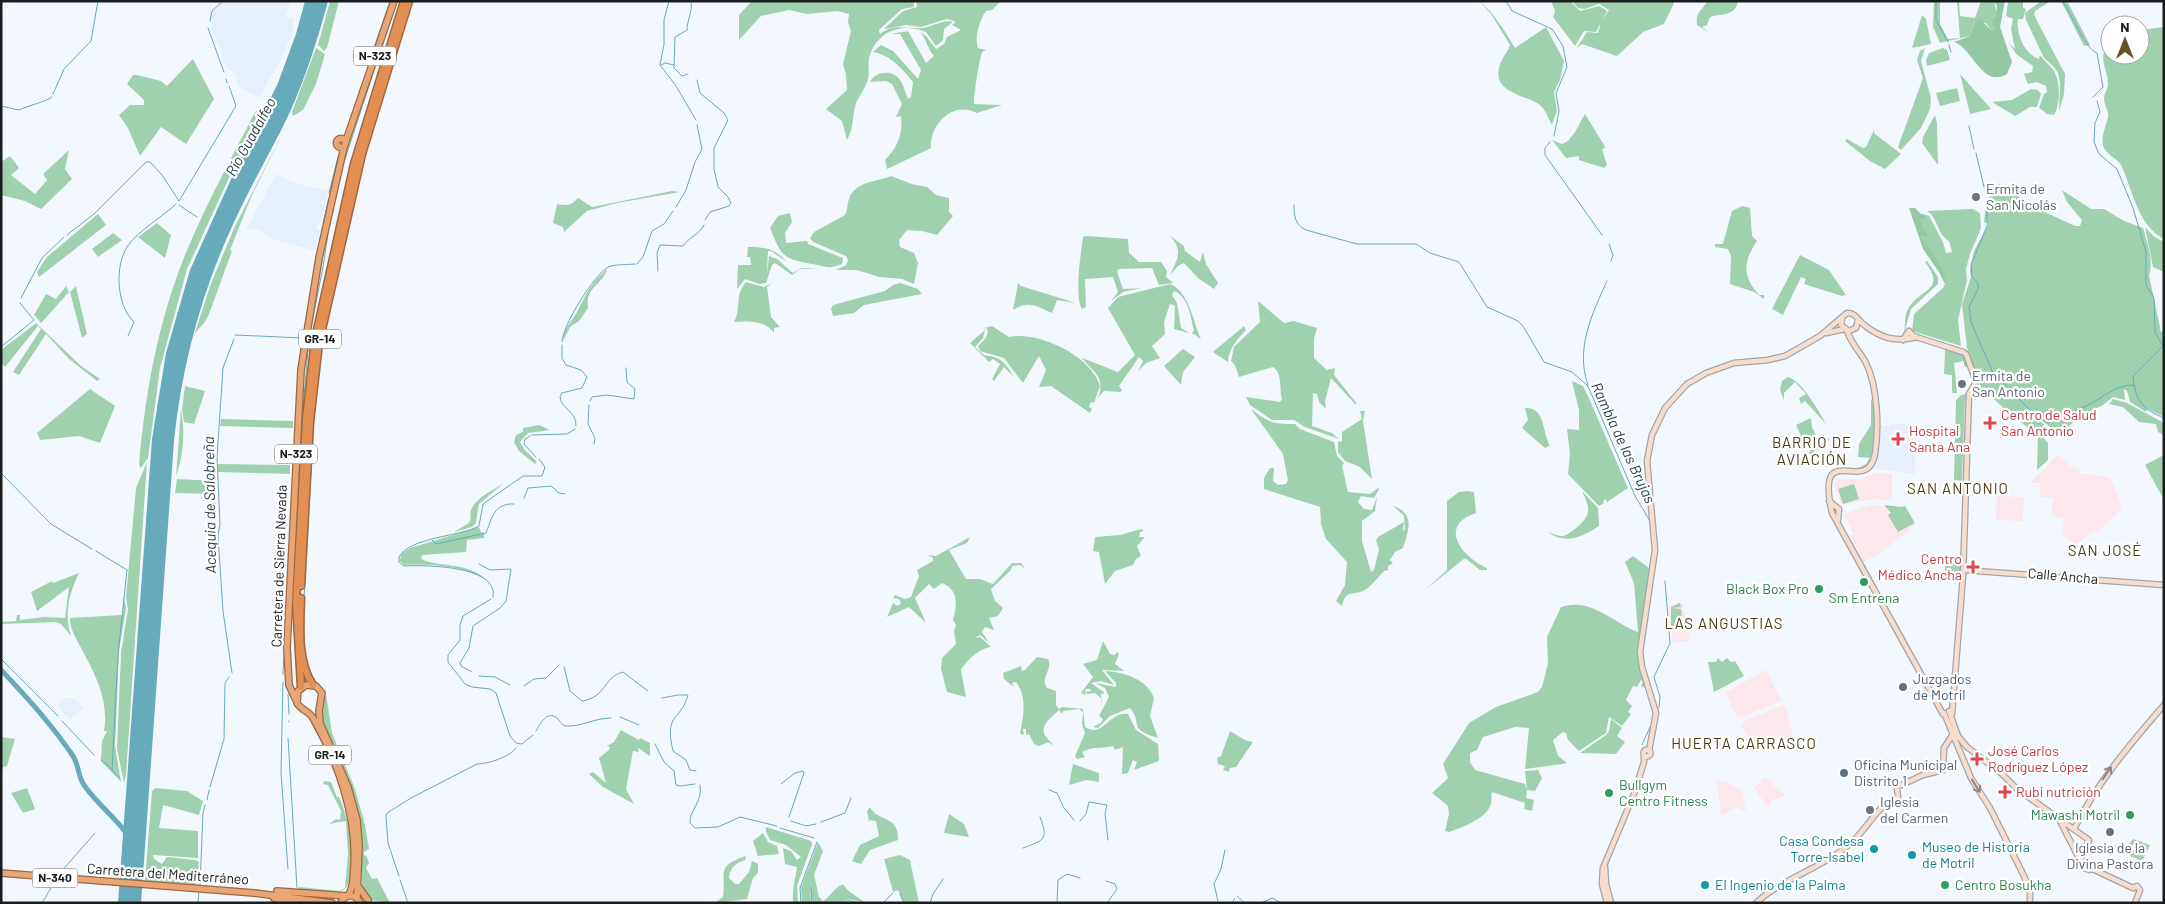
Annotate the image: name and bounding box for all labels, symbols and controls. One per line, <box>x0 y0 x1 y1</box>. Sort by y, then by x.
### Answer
north arrow <box>2100 15 2150 65</box>
text: N <box>2120 18 2130 35</box>
road number: N-323 <box>354 46 396 66</box>
water label: Río Guadalfeo <box>221 94 279 179</box>
place label: Ermita de San Nicolás <box>1986 180 2057 213</box>
marker: Ermita de San Nicolás <box>1970 191 1982 203</box>
road number: GR-14 <box>299 329 341 348</box>
place label: Ermita de San Antonio <box>1972 367 2045 400</box>
marker: Ermita de San Antonio <box>1956 378 1968 390</box>
water label: Rambla de las Brujas <box>1588 379 1660 506</box>
place label: Centro de Salud San Antonio <box>2001 406 2097 439</box>
marker: Centro de Salud San Antonio <box>1983 416 1997 430</box>
place label: Hospital Santa Ana <box>1909 422 1970 455</box>
marker: Hospital Santa Ana <box>1891 432 1905 446</box>
district label: BARRIO DE AVIACIÓN <box>1772 433 1852 468</box>
water label: Acequia de Salobreña <box>199 436 219 574</box>
road number: N-323 <box>275 444 317 464</box>
district label: SAN ANTONIO <box>1907 479 2009 497</box>
street label: Carretera de Sierra Nevada <box>267 484 290 648</box>
district label: SAN JOSÉ <box>2068 541 2142 559</box>
place label: Centro Médico Ancha <box>1878 550 1962 583</box>
marker: Centro Médico Ancha <box>1966 560 1980 574</box>
street label: Calle Ancha <box>2027 564 2099 587</box>
marker: Sm Entrena <box>1858 576 1870 588</box>
place label: Black Box Pro <box>1726 580 1809 597</box>
marker: Black Box Pro <box>1813 583 1825 595</box>
place label: Sm Entrena <box>1829 589 1899 606</box>
district label: LAS ANGUSTIAS <box>1665 614 1783 632</box>
place label: Juzgados de Motril <box>1913 670 1972 703</box>
marker: Juzgados de Motril <box>1897 681 1909 693</box>
district label: HUERTA CARRASCO <box>1671 734 1817 752</box>
place label: José Carlos Rodríguez López <box>1988 742 2088 775</box>
road number: GR-14 <box>309 746 351 764</box>
marker: José Carlos Rodríguez López <box>1970 752 1984 766</box>
place label: Oficina Municipal Distrito 1 <box>1854 756 1957 789</box>
one-way arrow <box>2103 766 2113 780</box>
marker: Oficina Municipal Distrito 1 <box>1838 767 1850 779</box>
place label: Bullgym Centro Fitness <box>1619 776 1708 809</box>
one-way arrow <box>1970 779 1981 793</box>
place label: Rubi nutrición <box>2016 783 2101 800</box>
marker: Rubi nutrición <box>1998 785 2012 799</box>
marker: Bullgym Centro Fitness <box>1603 787 1615 799</box>
place label: Iglesia del Carmen <box>1880 793 1948 826</box>
marker: Iglesia del Carmen <box>1864 804 1876 816</box>
place label: Mawashi Motril <box>2031 806 2120 823</box>
marker: Mawashi Motril <box>2124 809 2136 821</box>
marker: Iglesia de la Divina Pastora <box>2104 826 2116 838</box>
place label: Casa Condesa Torre-Isabel <box>1779 832 1864 865</box>
place label: Museo de Historia de Motril <box>1922 838 2030 871</box>
place label: Iglesia de la Divina Pastora <box>2067 839 2153 872</box>
marker: Casa Condesa Torre-Isabel <box>1868 843 1880 855</box>
marker: Museo de Historia de Motril <box>1906 849 1918 861</box>
street label: Carretera del Mediterráneo <box>86 859 250 888</box>
road number: N-340 <box>32 868 78 888</box>
place label: El Ingenio de la Palma <box>1715 876 1846 893</box>
place label: Centro Bosukha <box>1955 876 2051 893</box>
marker: El Ingenio de la Palma <box>1699 879 1711 891</box>
marker: Centro Bosukha <box>1939 879 1951 891</box>

